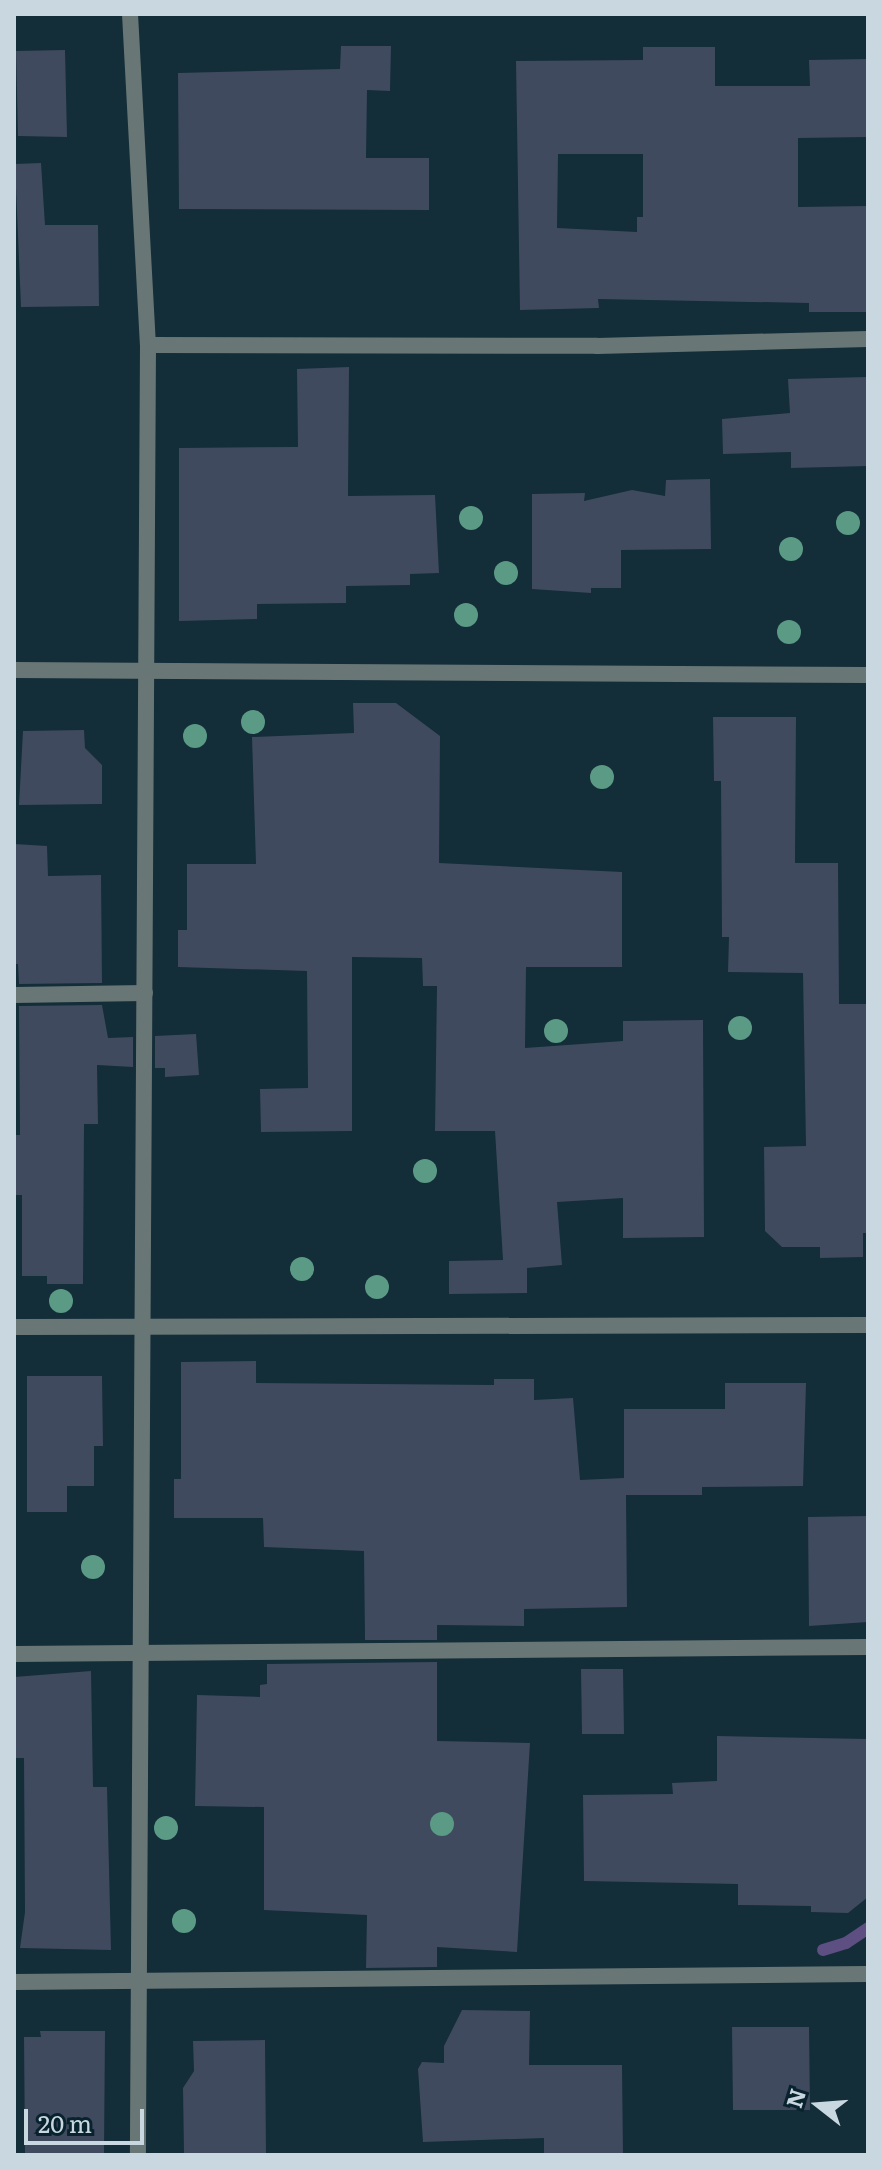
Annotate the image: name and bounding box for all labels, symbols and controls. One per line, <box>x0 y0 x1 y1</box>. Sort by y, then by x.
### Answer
north arrow <box>778 2065 858 2145</box>
text: N <box>776 2084 813 2111</box>
scale bar <box>28 2093 148 2143</box>
text: 20 m <box>38 2105 92 2140</box>

